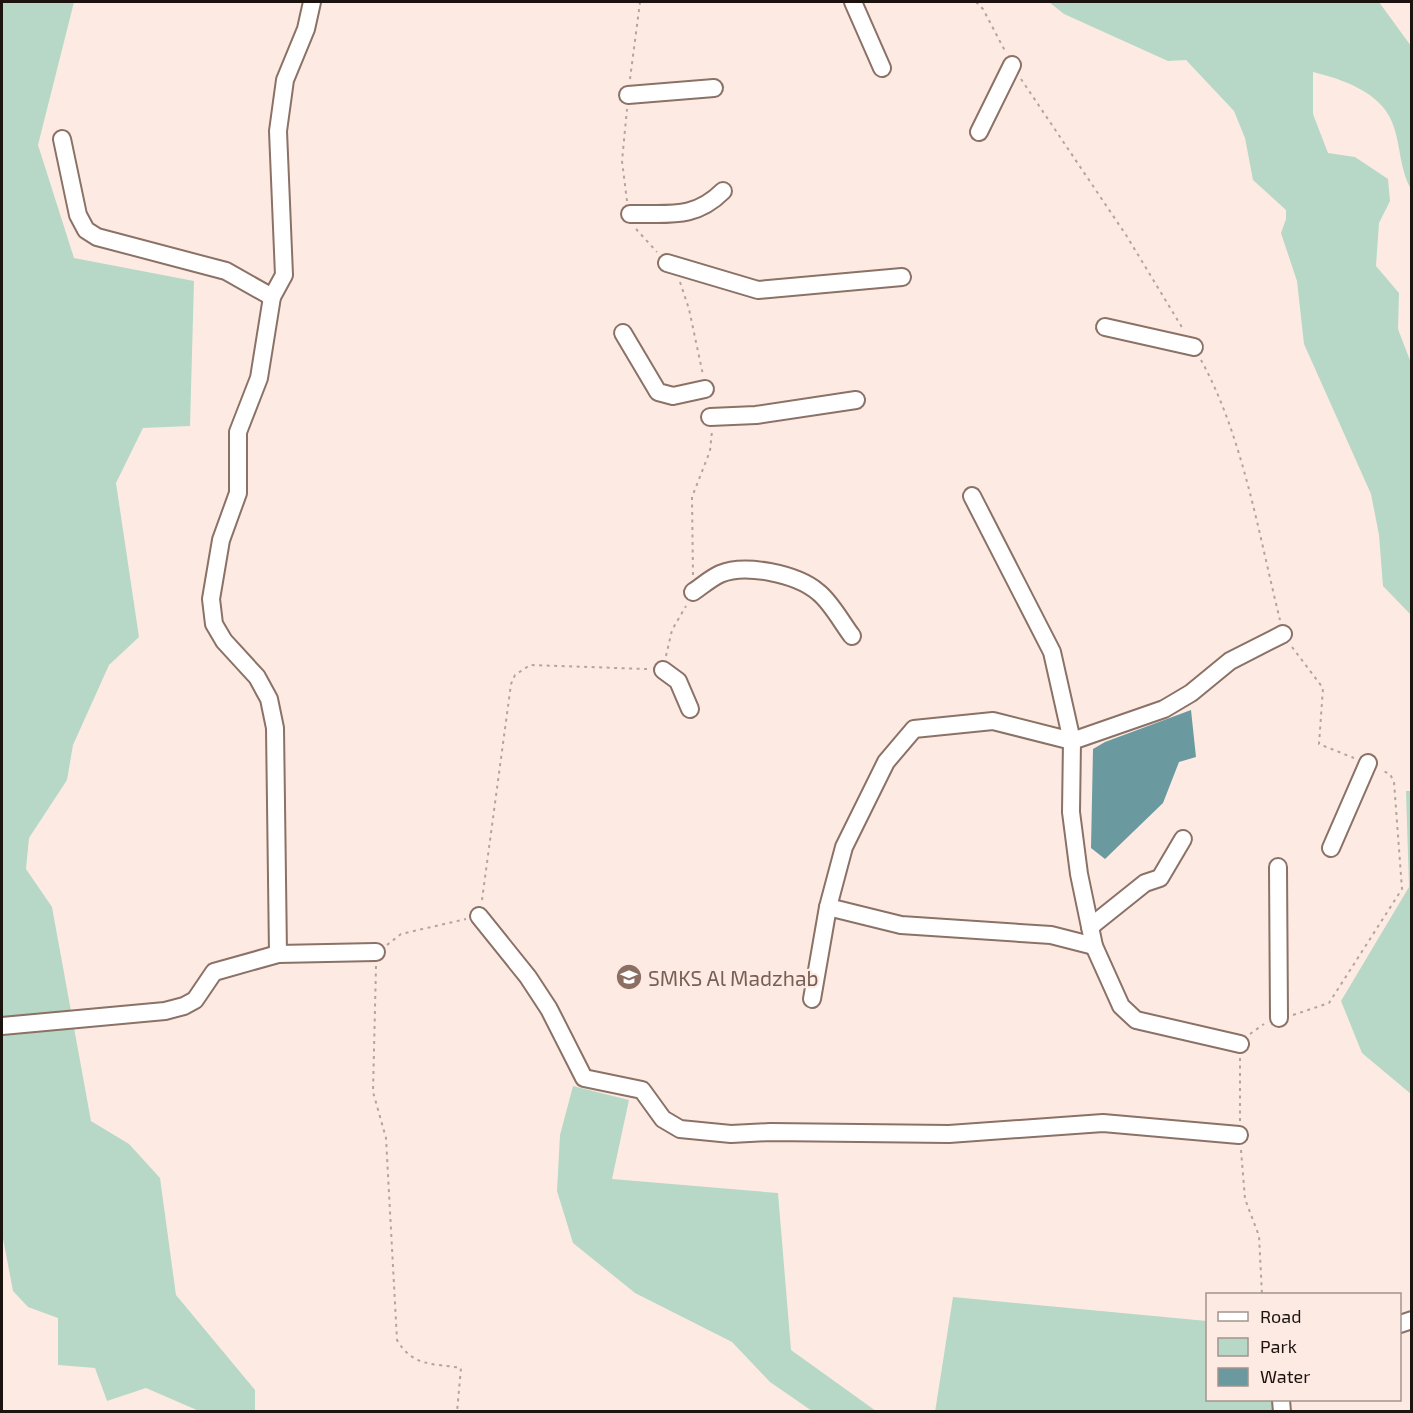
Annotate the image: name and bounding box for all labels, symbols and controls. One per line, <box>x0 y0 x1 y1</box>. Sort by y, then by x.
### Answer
school or university icon: SMKS Al Madzhab <box>614 962 644 992</box>
place label: SMKS Al Madzhab <box>648 965 818 990</box>
legend <box>1206 1293 1401 1401</box>
text: Road <box>1260 1305 1301 1327</box>
text: Park <box>1260 1335 1297 1357</box>
text: Water <box>1260 1365 1310 1387</box>

